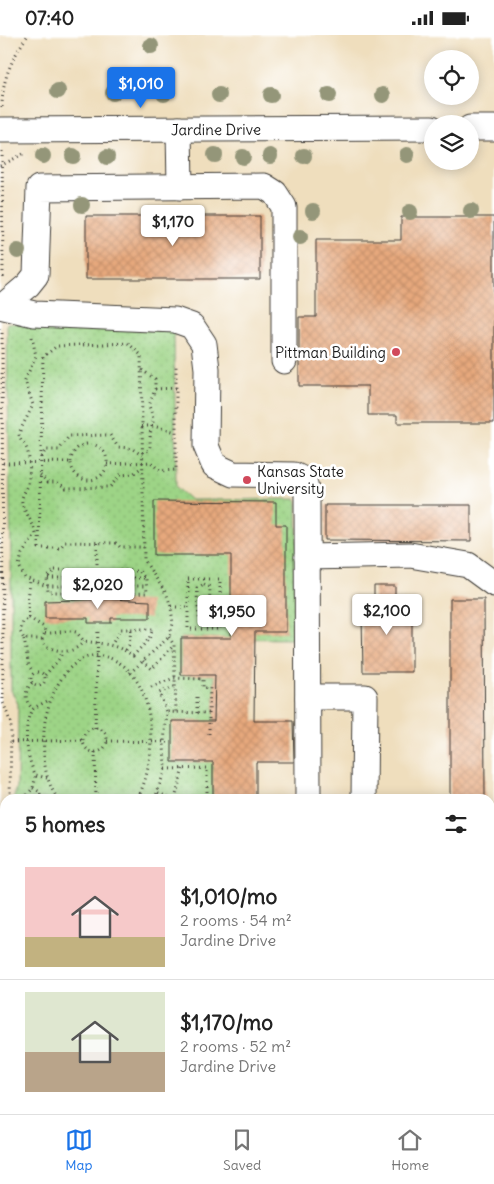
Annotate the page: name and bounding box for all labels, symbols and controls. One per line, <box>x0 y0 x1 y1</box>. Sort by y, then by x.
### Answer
text: 07:40 <box>25 6 74 30</box>
map controls <box>424 50 479 170</box>
button: locate <box>424 50 479 105</box>
pin: $1,010 <box>100 67 182 109</box>
text: $1,010 <box>118 73 164 93</box>
button: layers <box>424 115 479 170</box>
street label: Jardine Drive <box>171 119 261 139</box>
pin: $1,170 <box>132 205 214 247</box>
text: $1,170 <box>152 211 194 231</box>
place label: Pittman Building <box>275 343 386 362</box>
marker: Pittman Building <box>390 346 402 358</box>
place label: Kansas State University <box>257 462 344 498</box>
marker: Kansas State University <box>241 474 253 486</box>
pin: $2,020 <box>57 567 139 610</box>
text: $2,020 <box>73 574 123 594</box>
pin: $2,100 <box>346 593 428 636</box>
pin: $1,950 <box>191 595 273 637</box>
text: $2,100 <box>363 600 411 620</box>
text: $1,950 <box>208 601 256 621</box>
icon: filters <box>442 810 470 838</box>
text: 5 homes <box>25 811 105 838</box>
text: $1,010/mo <box>180 883 277 910</box>
icon: home <box>65 887 125 947</box>
text: 2 rooms · 54 m² <box>180 910 292 930</box>
text: Jardine Drive <box>180 930 276 950</box>
text: $1,170/mo <box>180 1009 273 1036</box>
icon: home <box>65 1012 125 1072</box>
text: 2 rooms · 52 m² <box>180 1036 291 1056</box>
text: Jardine Drive <box>180 1056 276 1076</box>
tab: Map <box>65 1126 93 1174</box>
tab: Saved <box>223 1126 261 1174</box>
tab: Home <box>391 1126 429 1174</box>

